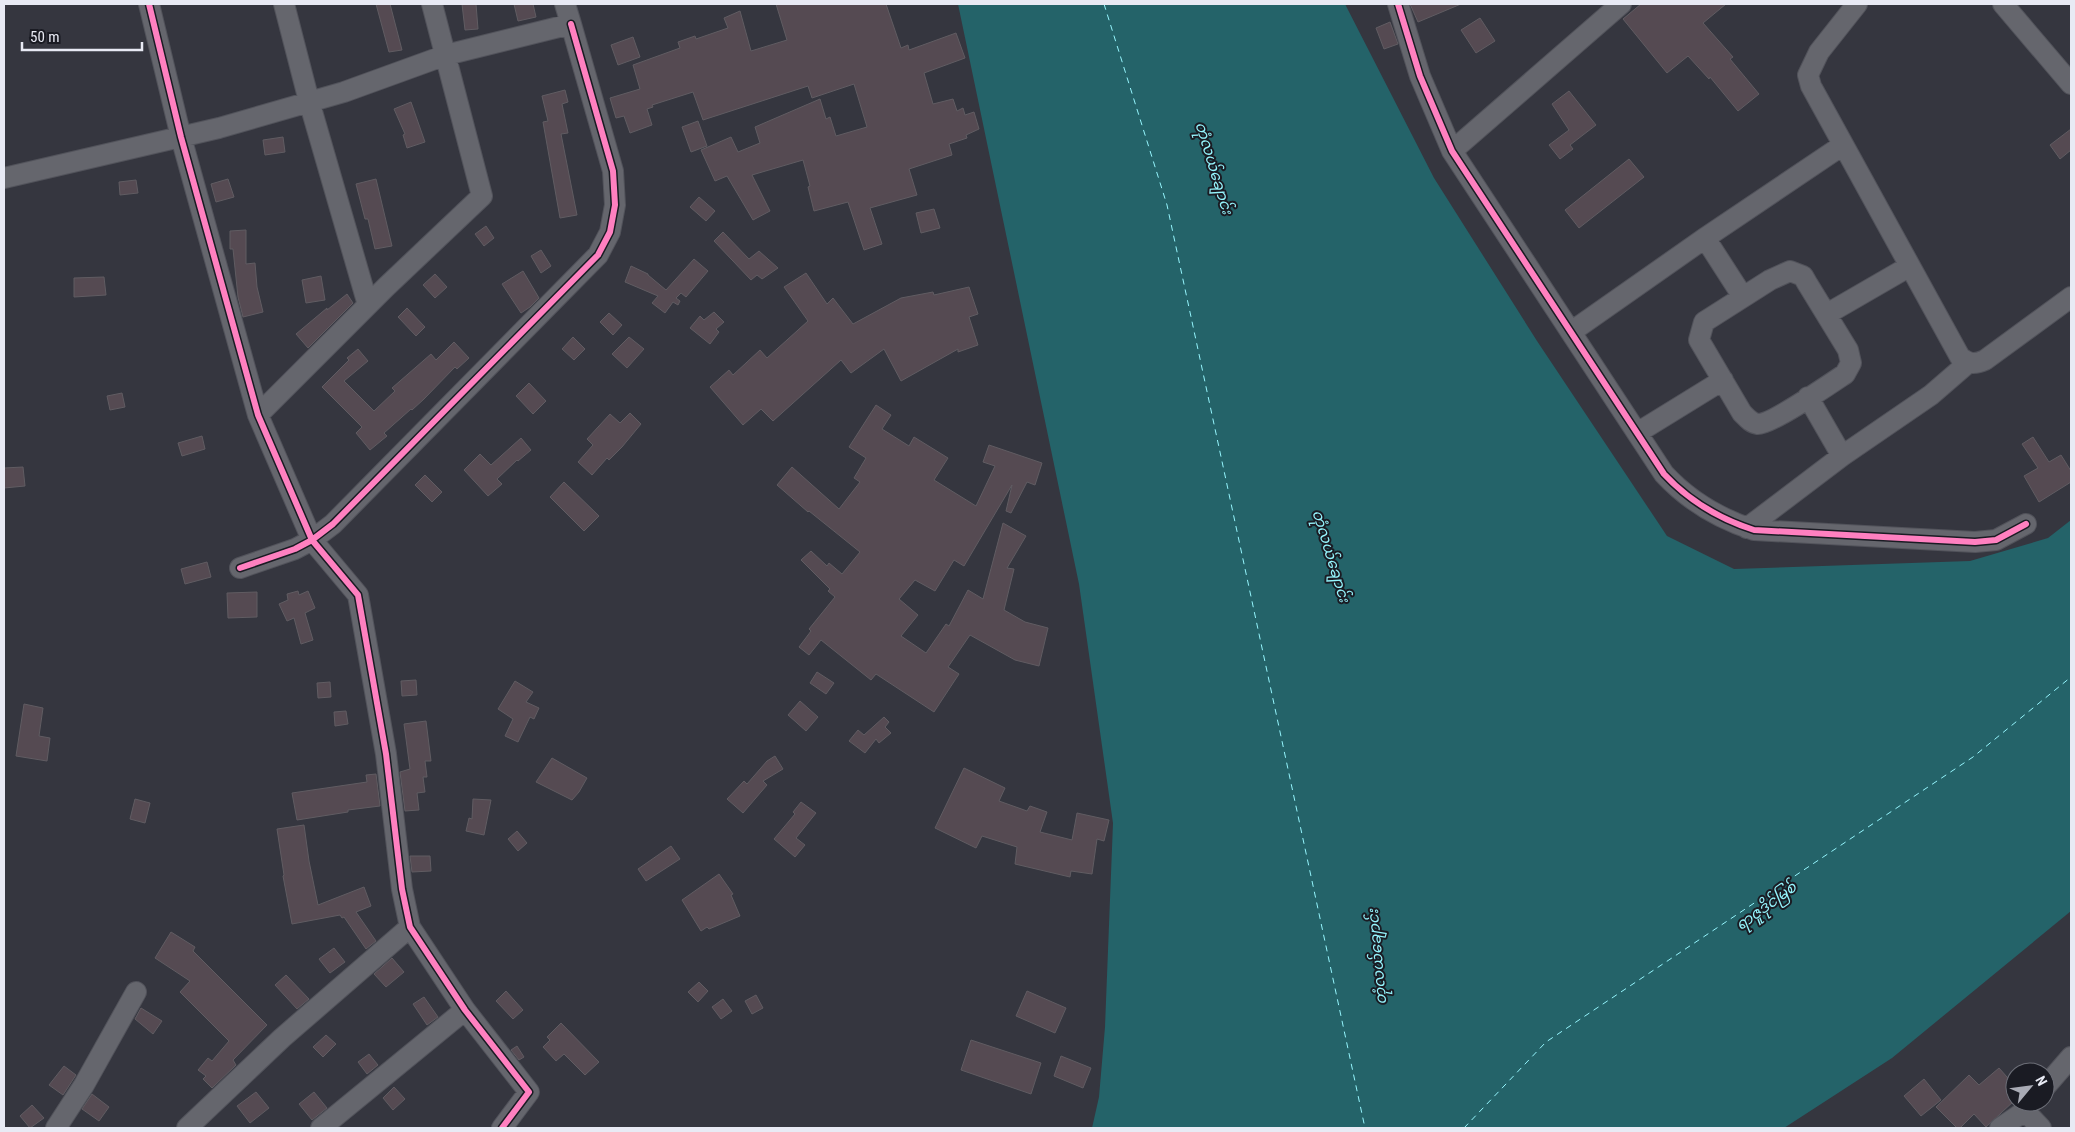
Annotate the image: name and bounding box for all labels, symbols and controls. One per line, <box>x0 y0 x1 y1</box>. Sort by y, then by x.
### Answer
scale bar <box>22 20 142 52</box>
text: 50 m <box>30 28 60 46</box>
water label: တုံလယ်ချောင်း <box>1189 119 1239 218</box>
water label: တုံလယ်ချောင်း <box>1306 507 1356 606</box>
water label: ရာဇူဒိုင်မြစ် <box>1731 875 1803 936</box>
water label: တုံလယ်ချောင်း <box>1362 907 1393 1006</box>
north arrow <box>2005 1062 2055 1112</box>
text: N <box>2032 1073 2050 1088</box>

